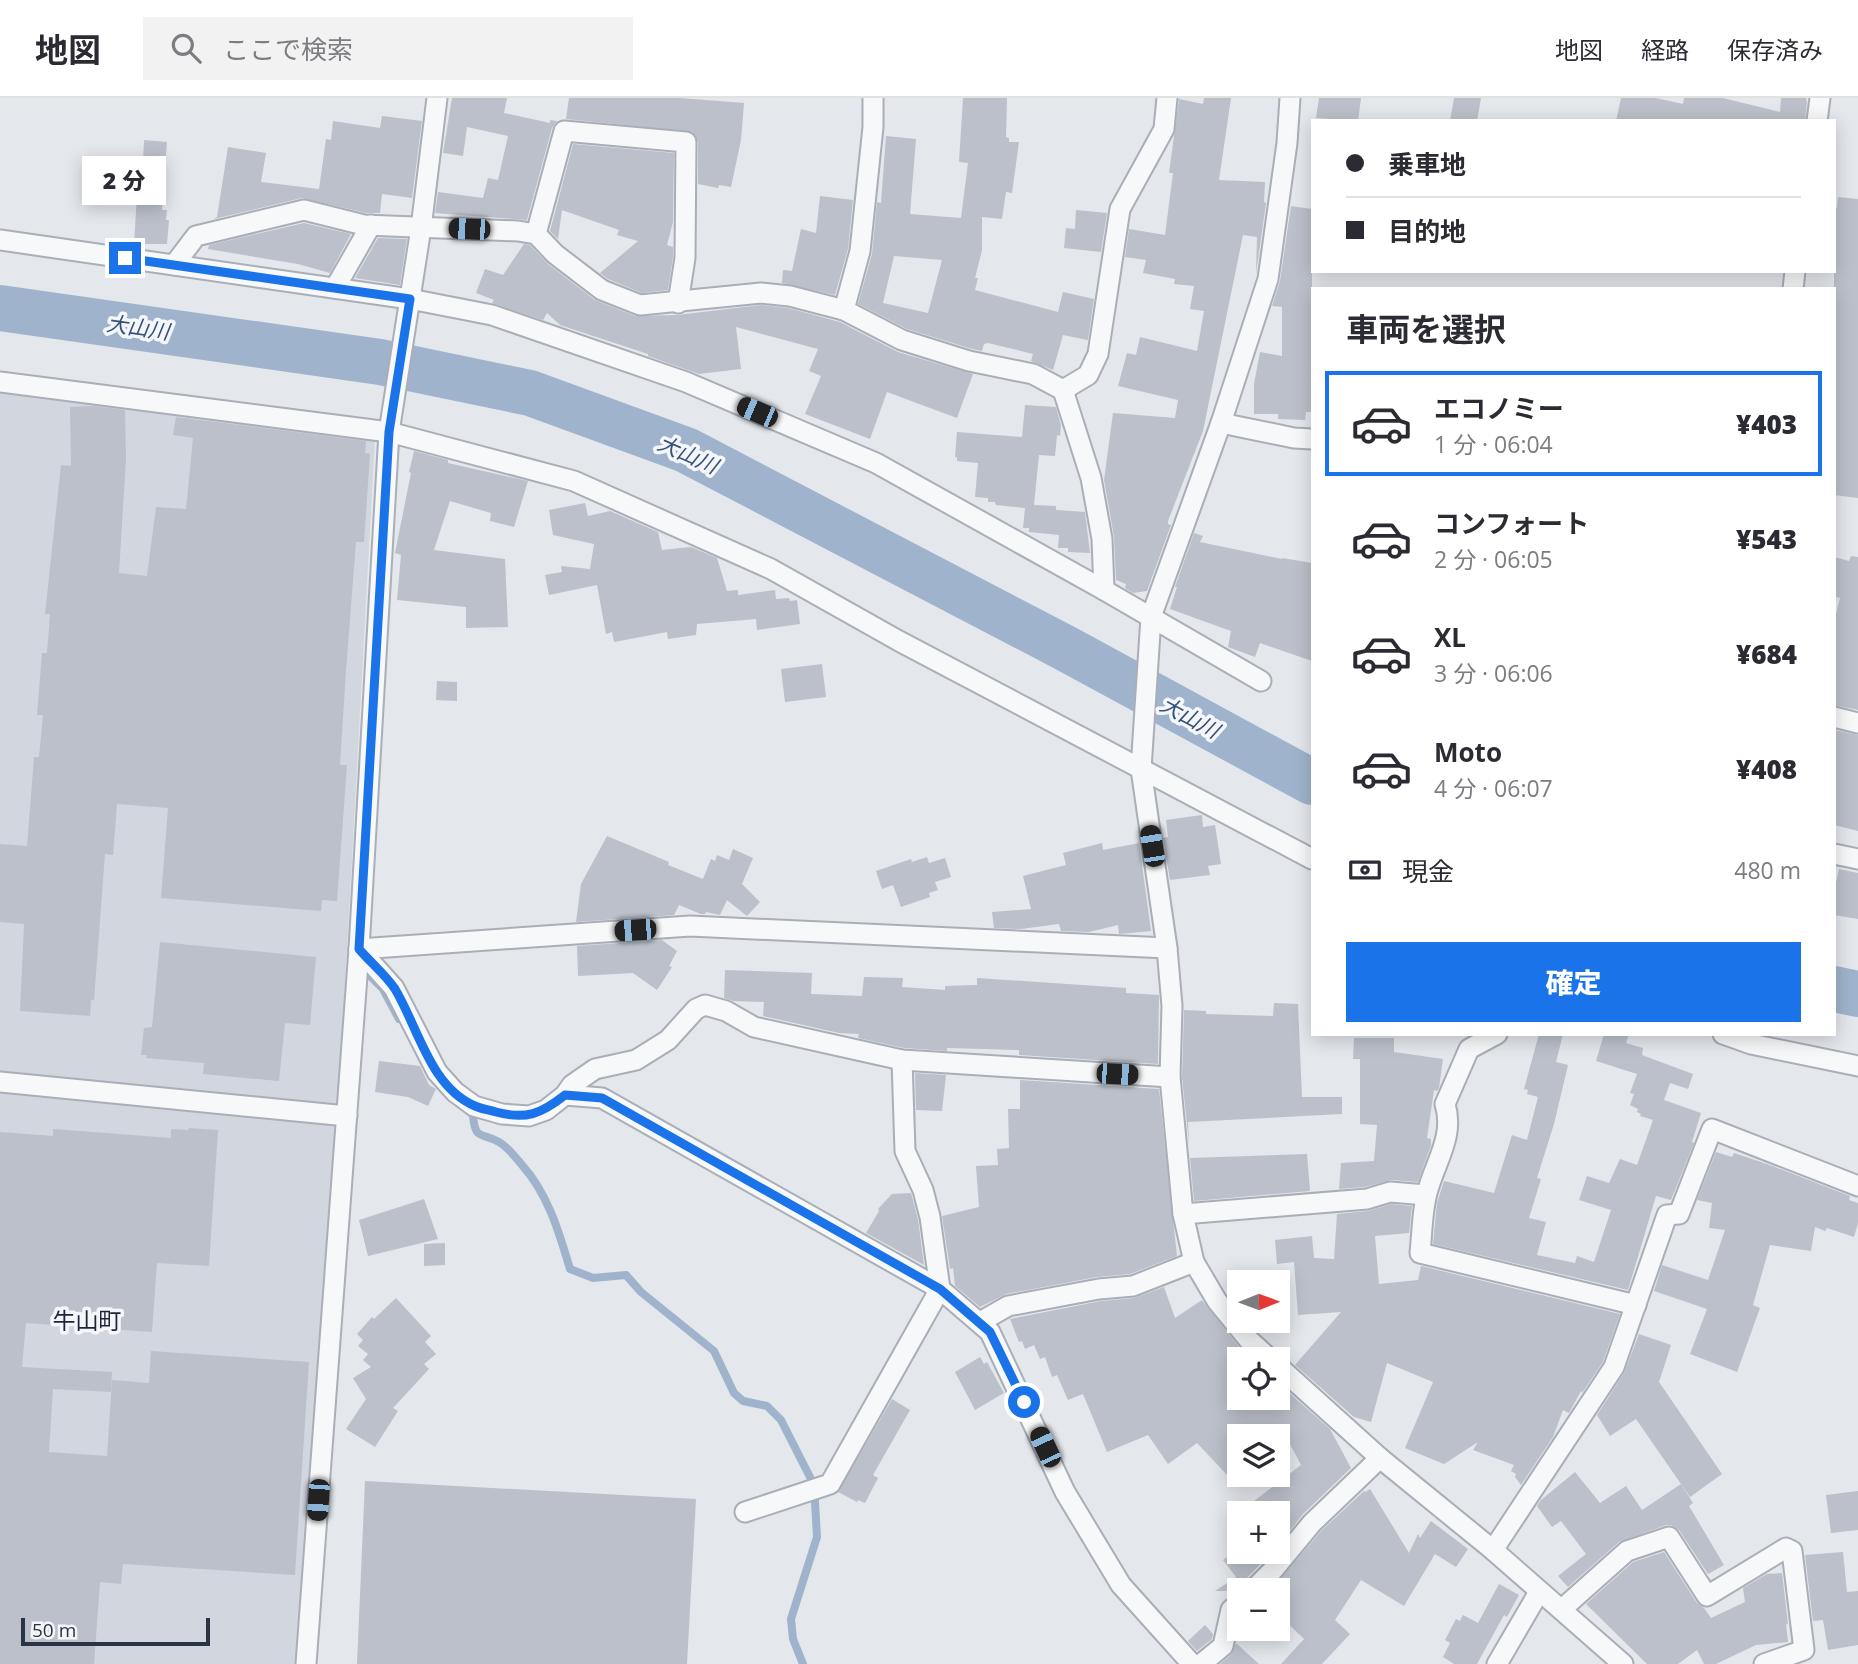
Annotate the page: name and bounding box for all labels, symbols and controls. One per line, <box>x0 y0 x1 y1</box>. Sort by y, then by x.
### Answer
search box <box>143 17 633 80</box>
text: 地図 <box>35 27 101 72</box>
icon: search <box>167 29 205 67</box>
text: ここで検索 <box>223 31 353 67</box>
text: 地図 <box>1555 33 1603 66</box>
text: 経路 <box>1641 33 1689 66</box>
text: 保存済み <box>1727 33 1823 66</box>
text: 乗車地 <box>1388 146 1466 182</box>
callout: 2 分 <box>83 156 167 206</box>
text: 2 分 <box>103 164 145 196</box>
text: 目的地 <box>1388 213 1466 249</box>
car <box>448 218 491 240</box>
route end <box>109 242 141 274</box>
text: 車両を選択 <box>1346 307 1506 350</box>
water label: 大山川 <box>105 309 173 346</box>
text: エコノミー <box>1434 390 1564 426</box>
icon: car <box>1350 392 1413 455</box>
car <box>734 394 781 430</box>
text: ¥403 <box>1736 406 1797 442</box>
water label: 大山川 <box>654 428 724 480</box>
text: 1 分 · 06:04 <box>1434 428 1553 460</box>
text: コンフォート <box>1434 505 1589 541</box>
icon: car <box>1350 507 1413 570</box>
text: ¥543 <box>1736 521 1797 557</box>
text: 2 分 · 06:05 <box>1434 543 1553 575</box>
text: XL <box>1434 619 1466 655</box>
icon: car <box>1350 622 1413 685</box>
text: ¥684 <box>1736 636 1797 672</box>
text: 3 分 · 06:06 <box>1434 657 1553 689</box>
water label: 大山川 <box>1156 690 1226 745</box>
text: Moto <box>1434 734 1502 770</box>
icon: car <box>1350 737 1413 800</box>
text: ¥408 <box>1736 751 1797 787</box>
text: 4 分 · 06:07 <box>1434 772 1553 804</box>
car <box>1139 824 1166 868</box>
icon: cash <box>1346 851 1384 889</box>
text: 現金 <box>1402 853 1454 889</box>
text: 480 m <box>1734 854 1801 886</box>
car <box>614 918 657 942</box>
button: 確定 <box>1346 942 1801 1022</box>
car <box>1096 1062 1139 1086</box>
north arrow <box>1227 1270 1290 1334</box>
map controls <box>1227 1270 1290 1641</box>
district label: 牛山町 <box>53 1304 122 1336</box>
button: locate <box>1227 1347 1290 1410</box>
route start <box>1008 1386 1040 1418</box>
car <box>1027 1424 1064 1470</box>
button: layers <box>1227 1424 1290 1487</box>
car <box>307 1478 330 1522</box>
button: + <box>1227 1501 1290 1564</box>
button: − <box>1227 1578 1290 1641</box>
scale bar <box>21 1615 210 1647</box>
text: 50 m <box>32 1617 76 1643</box>

